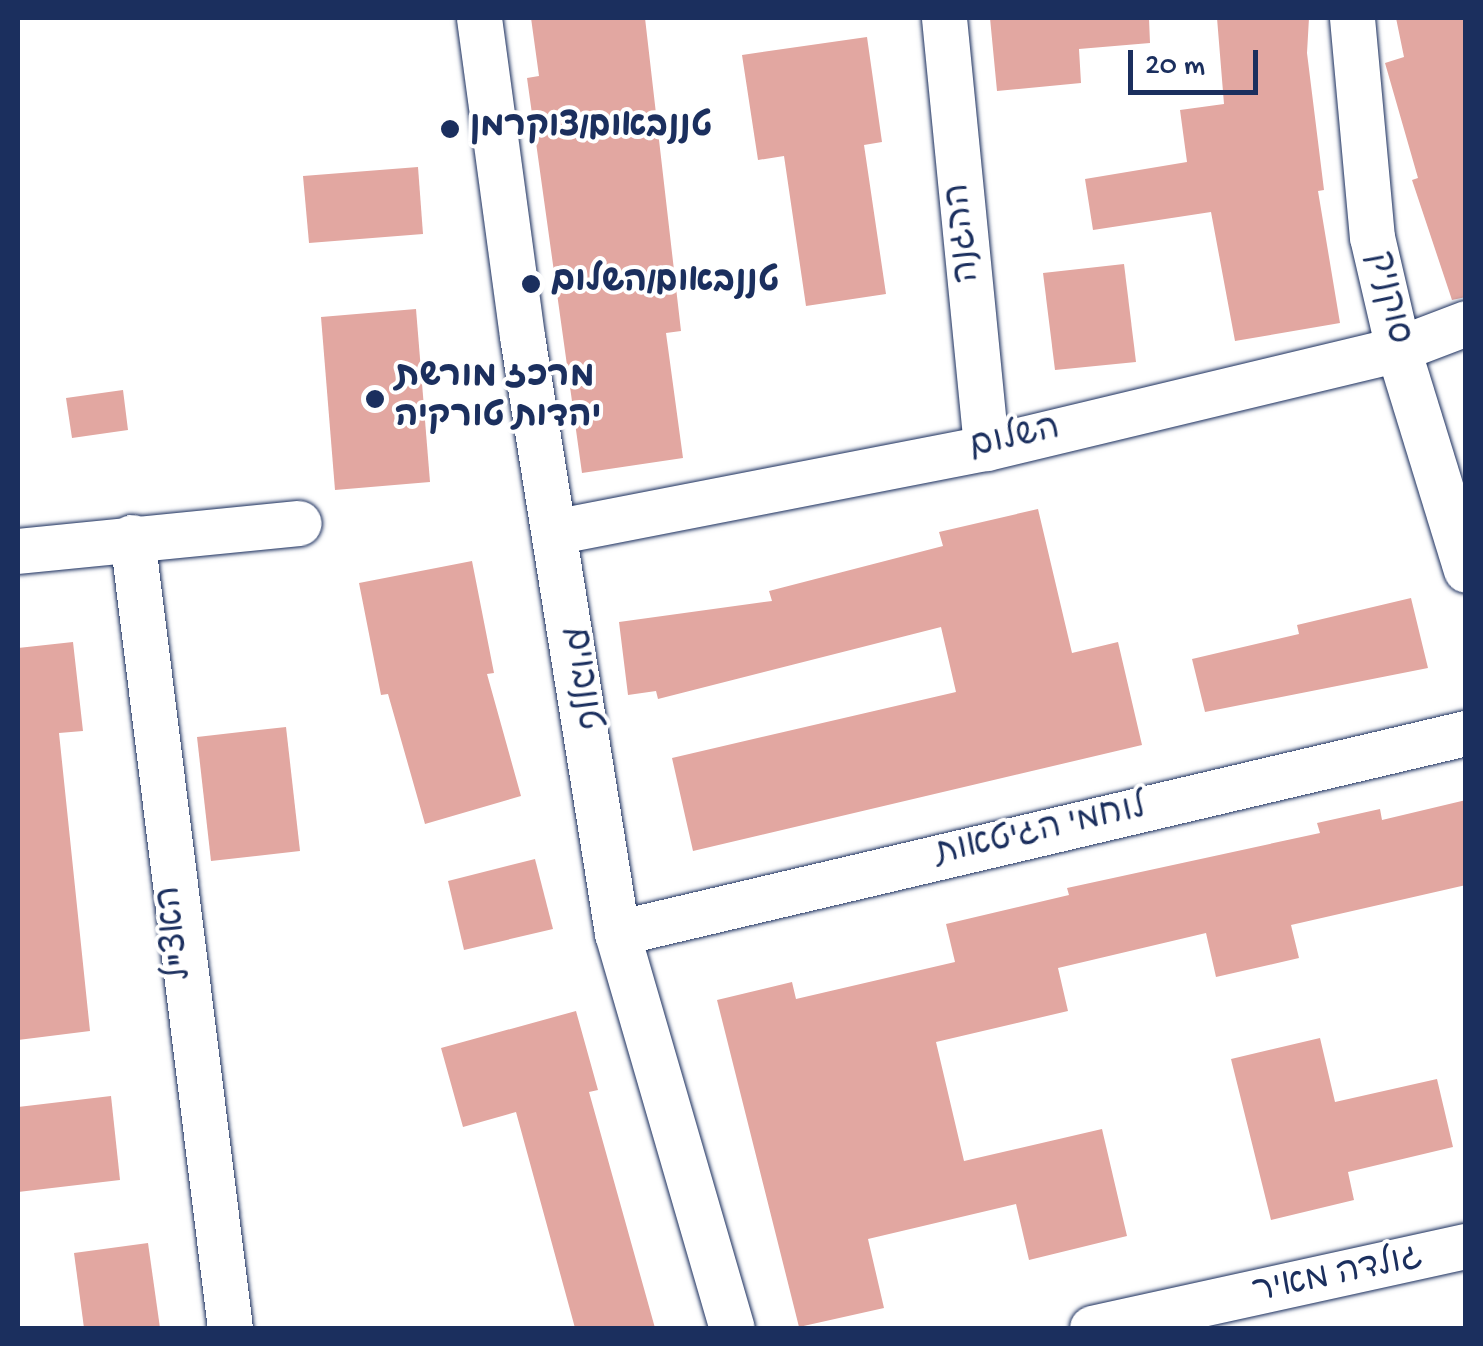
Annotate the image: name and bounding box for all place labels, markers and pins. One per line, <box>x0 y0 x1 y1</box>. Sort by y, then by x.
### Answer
place label: טננבאום/צוקרמן <box>470 108 713 150</box>
marker: טננבאום/צוקרמן <box>439 118 461 140</box>
place label: טננבאום/השלום <box>551 263 780 305</box>
marker: טננבאום/השלום <box>520 273 542 295</box>
place label: מרכז מורשת יהדות טורקיה <box>395 358 601 440</box>
marker: מרכז מורשת יהדות טורקיה <box>364 388 386 410</box>

